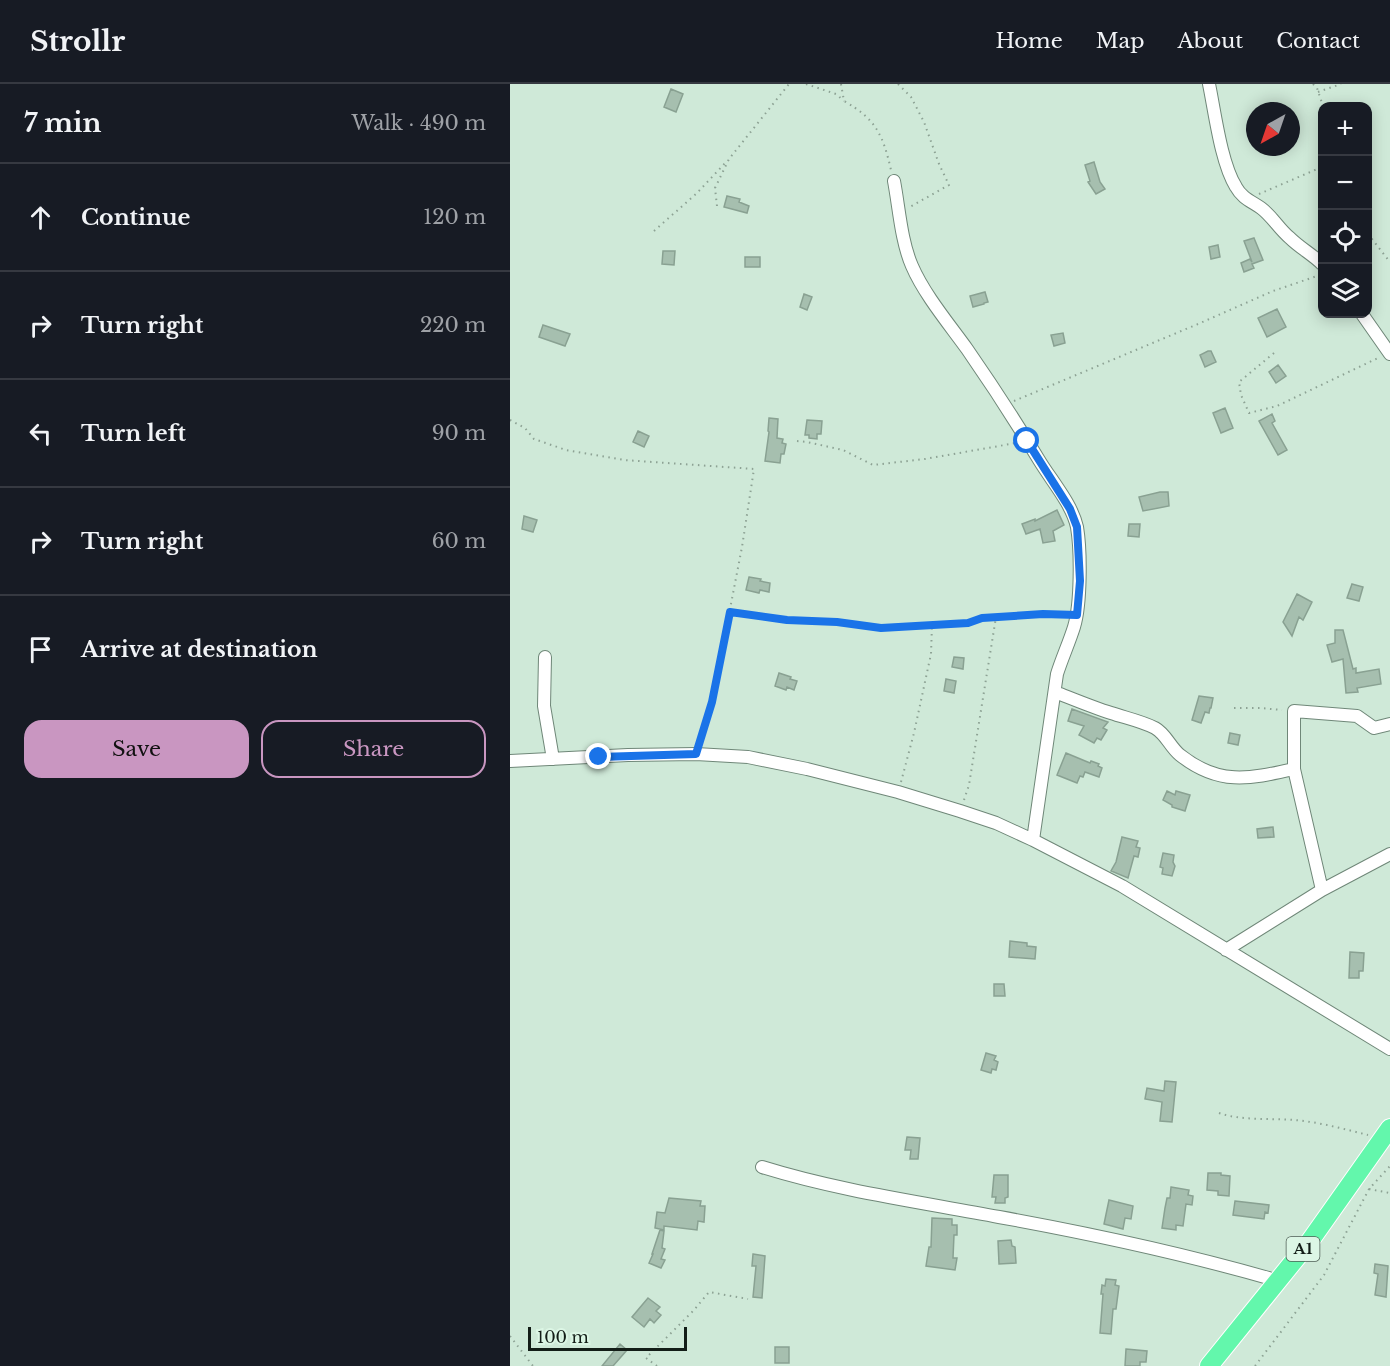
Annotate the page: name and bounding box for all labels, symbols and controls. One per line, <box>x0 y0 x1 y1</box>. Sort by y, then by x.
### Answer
text: Strollr <box>30 24 125 59</box>
text: Home <box>996 28 1063 54</box>
text: Map <box>1096 28 1144 54</box>
text: About <box>1177 28 1243 54</box>
text: Contact <box>1276 28 1360 54</box>
north arrow <box>1246 102 1300 156</box>
map controls <box>1318 102 1372 318</box>
button: + <box>1318 102 1372 156</box>
text: 7 min <box>24 107 101 139</box>
text: Walk · 490 m <box>351 111 486 135</box>
button: − <box>1318 156 1372 210</box>
icon: ahead <box>24 201 57 234</box>
text: Continue <box>81 204 190 231</box>
text: 120 m <box>423 205 486 229</box>
button: locate <box>1318 210 1372 264</box>
button: layers <box>1318 264 1372 318</box>
icon: right <box>24 309 57 342</box>
text: Turn right <box>81 312 203 339</box>
text: 220 m <box>420 313 486 337</box>
icon: left <box>24 417 57 450</box>
text: Turn left <box>81 420 186 447</box>
text: 90 m <box>432 421 486 445</box>
route start <box>1013 427 1039 453</box>
icon: right <box>24 525 57 558</box>
text: Turn right <box>81 528 203 555</box>
text: 60 m <box>432 529 486 553</box>
icon: arrive <box>24 633 57 666</box>
text: Arrive at destination <box>81 636 318 663</box>
button: Save <box>24 720 249 778</box>
button: Share <box>261 720 486 778</box>
route end <box>585 743 611 769</box>
road number: A1 <box>1286 1237 1320 1261</box>
scale bar <box>528 1324 687 1352</box>
text: 100 m <box>537 1327 589 1347</box>

